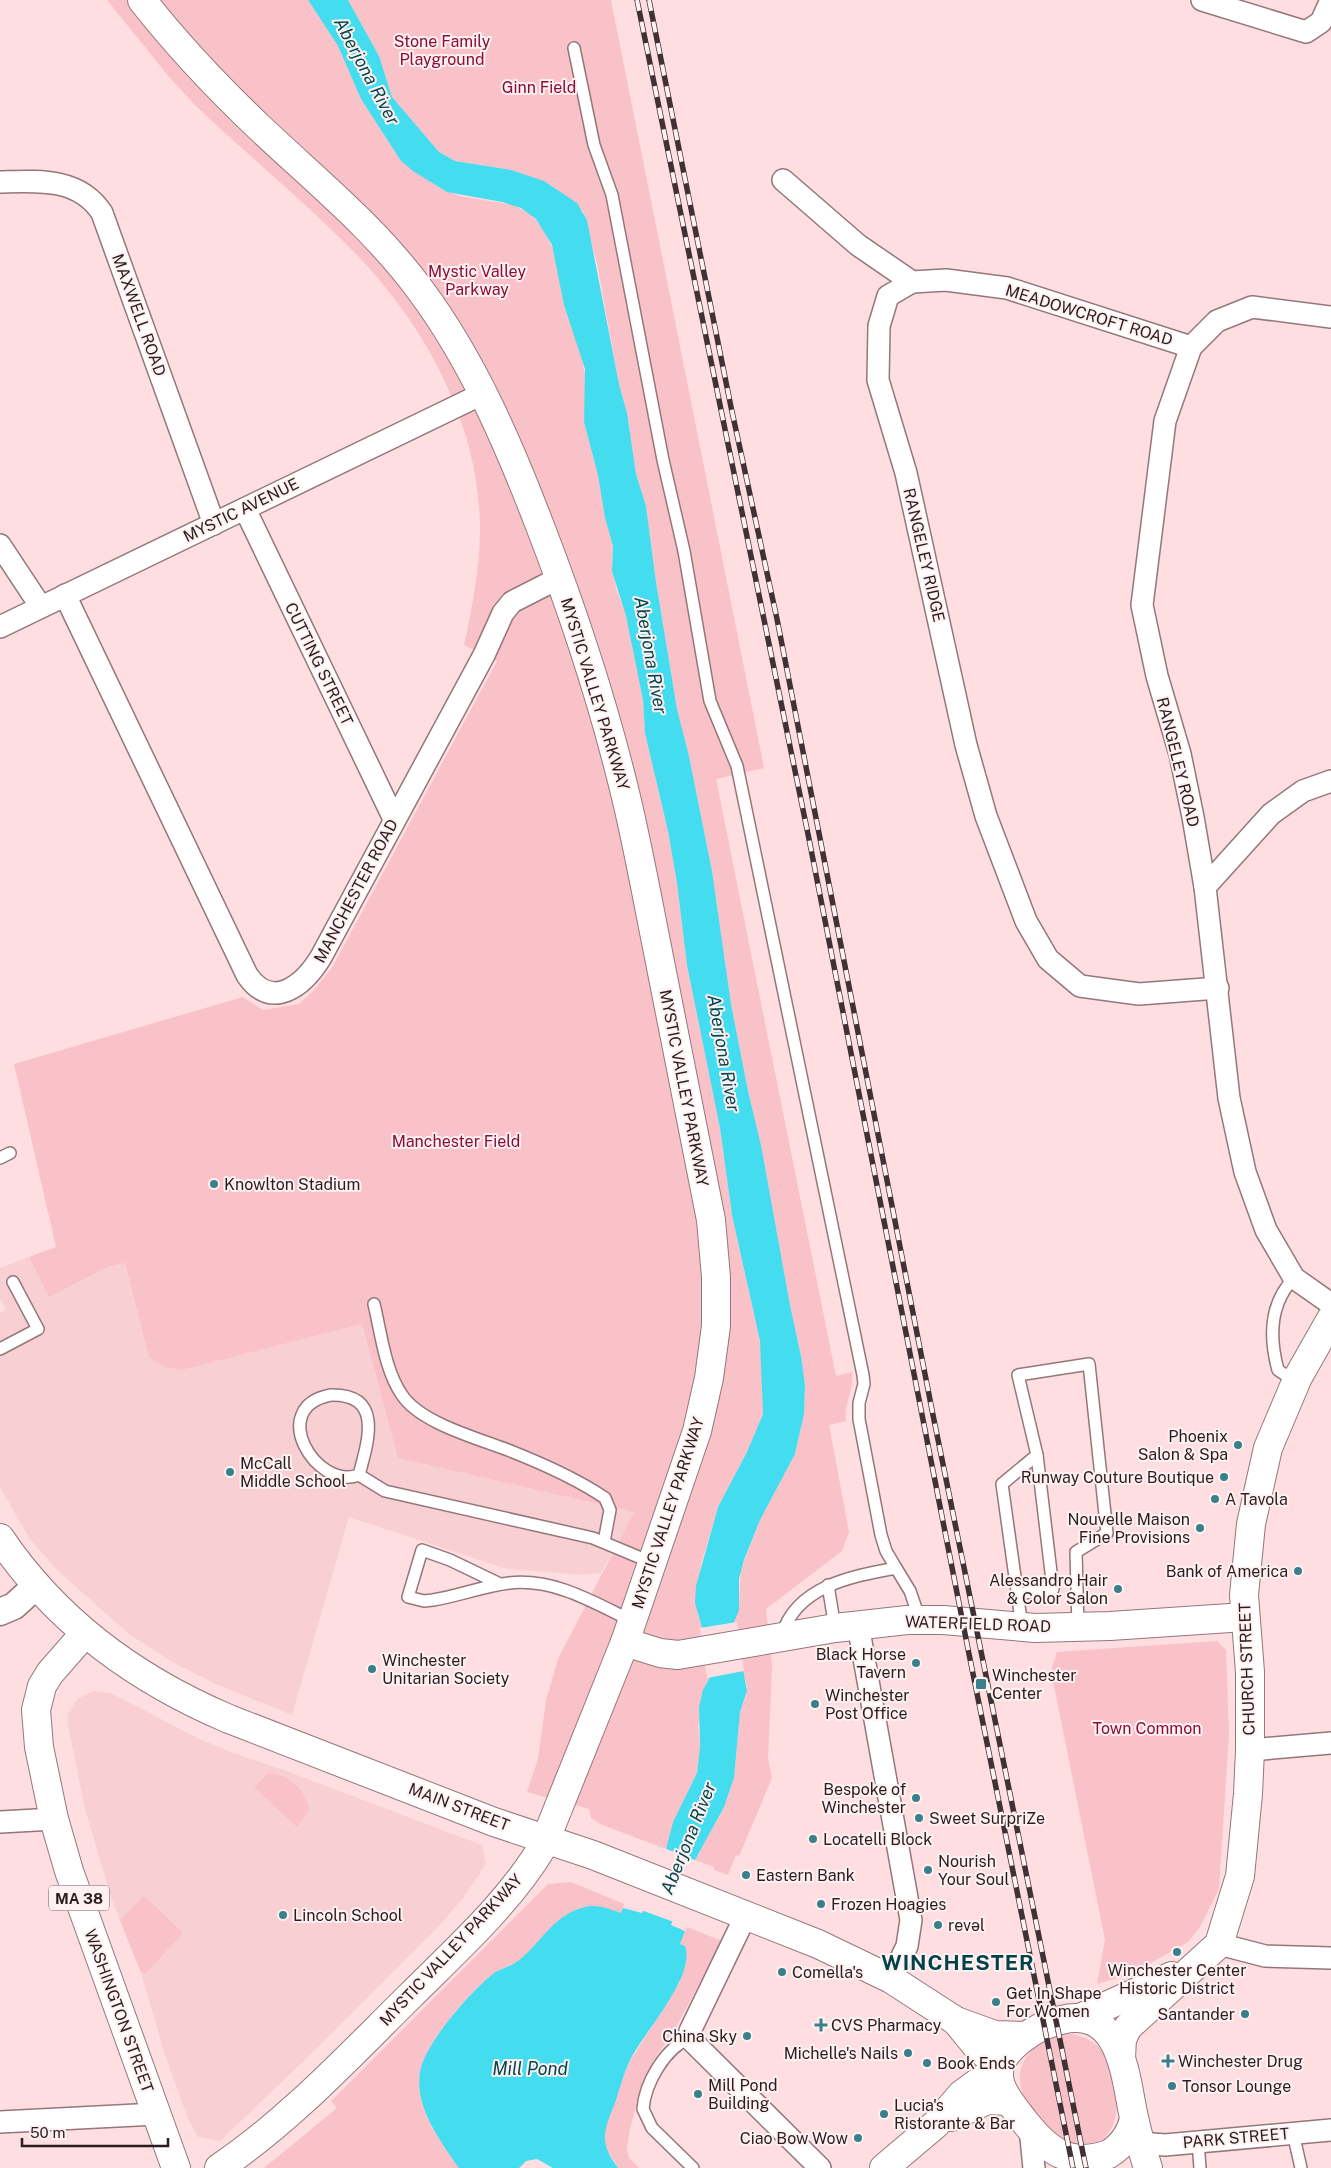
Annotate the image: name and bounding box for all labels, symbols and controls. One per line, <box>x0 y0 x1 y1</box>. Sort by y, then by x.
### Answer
water label: Aberjona River <box>330 14 404 129</box>
park label: Stone Family Playground <box>394 32 491 69</box>
park label: Ginn Field <box>502 78 576 97</box>
street label: MAXWELL ROAD <box>108 251 170 379</box>
park label: Mystic Valley Parkway <box>428 262 527 299</box>
street label: MEADOWCROFT ROAD <box>1003 280 1175 350</box>
street label: MYSTIC AVENUE <box>180 474 302 546</box>
street label: RANGELEY RIDGE <box>899 486 949 624</box>
street label: MYSTIC VALLEY PARKWAY <box>557 595 633 793</box>
water label: Aberjona River <box>630 595 672 715</box>
street label: CUTTING STREET <box>281 599 357 729</box>
street label: RANGELEY ROAD <box>1153 695 1203 829</box>
street label: MANCHESTER ROAD <box>310 816 402 966</box>
street label: MYSTIC VALLEY PARKWAY <box>656 988 713 1188</box>
water label: Aberjona River <box>703 993 745 1113</box>
park label: Manchester Field <box>392 1132 520 1151</box>
place label: Knowlton Stadium <box>224 1175 360 1194</box>
marker: Knowlton Stadium <box>208 1178 220 1190</box>
street label: MYSTIC VALLEY PARKWAY <box>628 1414 708 1611</box>
place label: Phoenix Salon & Spa <box>1138 1427 1228 1464</box>
marker: Phoenix Salon & Spa <box>1232 1439 1244 1451</box>
place label: McCall Middle School <box>240 1454 346 1491</box>
marker: McCall Middle School <box>224 1466 236 1478</box>
place label: Runway Couture Boutique <box>1021 1468 1214 1487</box>
marker: Runway Couture Boutique <box>1218 1471 1230 1483</box>
place label: A Tavola <box>1225 1490 1288 1509</box>
marker: A Tavola <box>1209 1493 1221 1505</box>
place label: Nouvelle Maison Fine Provisions <box>1068 1510 1190 1547</box>
marker: Nouvelle Maison Fine Provisions <box>1194 1522 1206 1534</box>
place label: Bank of America <box>1166 1562 1288 1581</box>
marker: Bank of America <box>1292 1565 1304 1577</box>
place label: Alessandro Hair & Color Salon <box>989 1571 1108 1608</box>
marker: Alessandro Hair & Color Salon <box>1112 1583 1124 1595</box>
street label: CHURCH STREET <box>1235 1602 1259 1736</box>
street label: WATERFIELD ROAD <box>905 1612 1051 1636</box>
place label: Black Horse Tavern <box>816 1645 906 1682</box>
place label: Winchester Unitarian Society <box>382 1651 510 1688</box>
marker: Black Horse Tavern <box>910 1657 922 1669</box>
marker: Winchester Unitarian Society <box>366 1663 378 1675</box>
place label: Winchester Center <box>992 1666 1077 1703</box>
marker: Winchester Center <box>974 1677 988 1691</box>
place label: Winchester Post Office <box>825 1686 910 1723</box>
marker: Winchester Post Office <box>809 1698 821 1710</box>
park label: Town Common <box>1093 1719 1201 1738</box>
street label: MAIN STREET <box>406 1779 513 1835</box>
water label: Aberjona River <box>656 1779 720 1897</box>
place label: Bespoke of Winchester <box>821 1780 906 1817</box>
marker: Bespoke of Winchester <box>910 1792 922 1804</box>
place label: Sweet SurpriZe <box>929 1809 1045 1828</box>
marker: Sweet SurpriZe <box>913 1812 925 1824</box>
place label: Locatelli Block <box>823 1830 932 1849</box>
marker: Locatelli Block <box>807 1833 819 1845</box>
place label: Nourish Your Soul <box>938 1852 1009 1889</box>
marker: Nourish Your Soul <box>922 1864 934 1876</box>
place label: Eastern Bank <box>756 1866 855 1885</box>
marker: Eastern Bank <box>740 1869 752 1881</box>
street label: MYSTIC VALLEY PARKWAY <box>376 1870 527 2030</box>
road number: MA 38 <box>49 1886 109 1910</box>
place label: Frozen Hoagies <box>831 1895 946 1914</box>
marker: Frozen Hoagies <box>815 1898 827 1910</box>
place label: Lincoln School <box>293 1906 403 1925</box>
marker: Lincoln School <box>277 1909 289 1921</box>
place label: revəl <box>948 1916 985 1935</box>
marker: revəl <box>932 1919 944 1931</box>
street label: WASHINGTON STREET <box>81 1927 158 2096</box>
marker: Winchester Center Historic District <box>1171 1946 1183 1958</box>
district label: WINCHESTER <box>881 1950 1035 1975</box>
place label: Winchester Center Historic District <box>1108 1961 1246 1998</box>
place label: Comella's <box>792 1963 863 1982</box>
marker: Comella's <box>776 1966 788 1978</box>
place label: Get In Shape For Women <box>1006 1984 1102 2021</box>
marker: Get In Shape For Women <box>990 1996 1002 2008</box>
place label: Santander <box>1157 2005 1235 2024</box>
marker: Santander <box>1239 2008 1251 2020</box>
place label: CVS Pharmacy <box>831 2016 942 2035</box>
marker: CVS Pharmacy <box>815 2019 827 2031</box>
place label: China Sky <box>662 2027 737 2046</box>
marker: China Sky <box>741 2030 753 2042</box>
place label: Michelle's Nails <box>784 2044 898 2063</box>
marker: Michelle's Nails <box>902 2047 914 2059</box>
place label: Winchester Drug <box>1178 2052 1303 2071</box>
place label: Book Ends <box>937 2054 1015 2073</box>
marker: Winchester Drug <box>1162 2055 1174 2067</box>
marker: Book Ends <box>921 2057 933 2069</box>
water label: Mill Pond <box>492 2058 568 2079</box>
place label: Mill Pond Building <box>708 2076 777 2113</box>
place label: Tonsor Lounge <box>1182 2077 1291 2096</box>
marker: Tonsor Lounge <box>1166 2080 1178 2092</box>
marker: Mill Pond Building <box>692 2088 704 2100</box>
place label: Lucia's Ristorante & Bar <box>894 2096 1015 2133</box>
marker: Lucia's Ristorante & Bar <box>878 2108 890 2120</box>
scale bar <box>22 2116 169 2148</box>
text: 50 m <box>30 2124 65 2141</box>
street label: PARK STREET <box>1182 2124 1290 2152</box>
place label: Ciao Bow Wow <box>740 2129 849 2148</box>
marker: Ciao Bow Wow <box>852 2132 864 2144</box>

